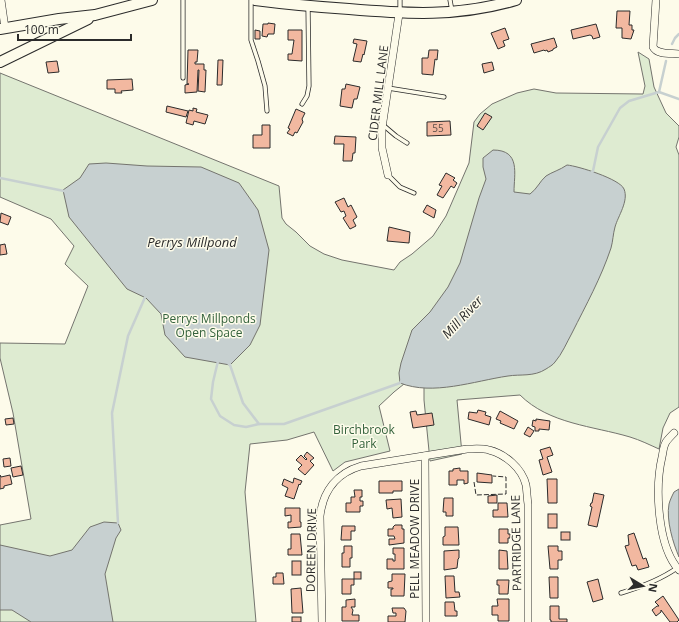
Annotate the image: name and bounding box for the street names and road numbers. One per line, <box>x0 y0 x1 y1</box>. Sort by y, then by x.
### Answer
street label: CIDER MILL LANE <box>364 44 392 142</box>
street label: PELL MEADOW DRIVE <box>406 479 423 599</box>
street label: PARTRIDGE LANE <box>507 495 525 591</box>
street label: DOREEN DRIVE <box>302 508 320 592</box>

